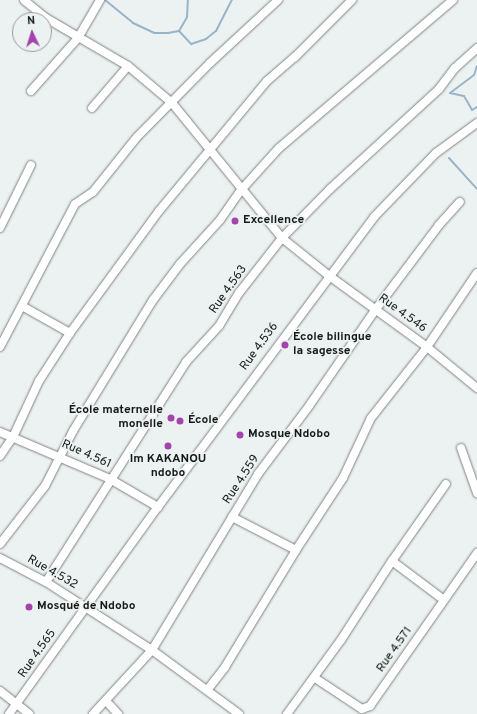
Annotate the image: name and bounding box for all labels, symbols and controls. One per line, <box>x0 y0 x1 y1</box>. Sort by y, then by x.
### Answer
north arrow <box>12 12 52 52</box>
text: N <box>27 14 36 28</box>
place label: Excellence <box>243 214 304 228</box>
marker: Excellence <box>230 216 240 226</box>
street label: Rue 4.563 <box>207 263 251 317</box>
street label: Rue 4.546 <box>375 292 429 336</box>
street label: Rue 4.536 <box>238 320 282 374</box>
place label: École bilingue la sagesse <box>293 331 371 359</box>
marker: École bilingue la sagesse <box>280 340 290 350</box>
place label: École maternelle monelle <box>69 404 163 432</box>
marker: École maternelle monelle <box>166 413 176 423</box>
place label: École <box>188 414 219 428</box>
marker: École <box>175 416 185 426</box>
place label: Mosque Ndobo <box>248 428 330 442</box>
marker: Mosque Ndobo <box>235 430 245 440</box>
street label: Rue 4.561 <box>59 438 113 472</box>
marker: Im KAKANOU ndobo <box>163 441 173 451</box>
place label: Im KAKANOU ndobo <box>130 453 206 481</box>
street label: Rue 4.559 <box>221 453 263 507</box>
street label: Rue 4.532 <box>24 553 80 593</box>
place label: Mosqué de Ndobo <box>37 600 136 614</box>
marker: Mosqué de Ndobo <box>24 602 34 612</box>
street label: Rue 4.571 <box>374 624 416 676</box>
street label: Rue 4.565 <box>16 627 60 681</box>

